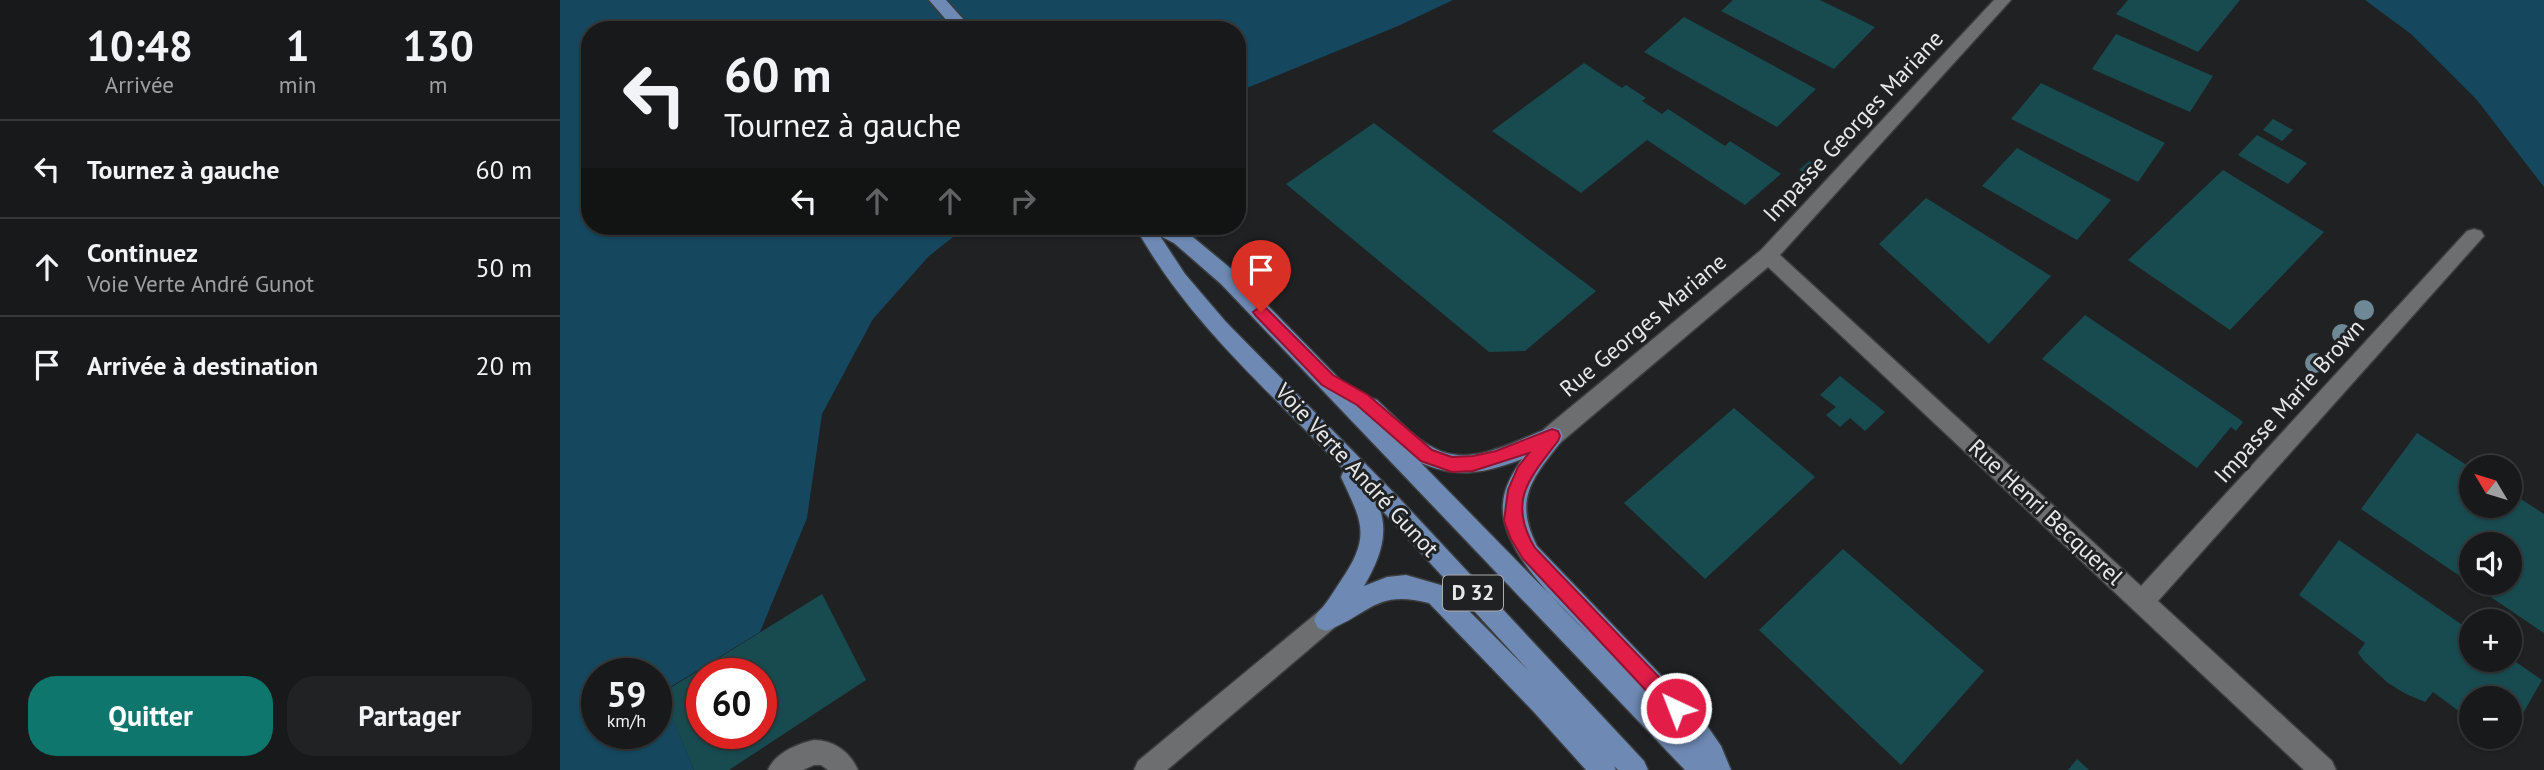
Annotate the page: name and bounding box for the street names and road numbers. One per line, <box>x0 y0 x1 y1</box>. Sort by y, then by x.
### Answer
street label: Impasse Georges Mariane <box>1756 24 1949 227</box>
street label: Rue Georges Mariane <box>1554 247 1732 403</box>
street label: Impasse Marie Brown <box>2207 313 2370 489</box>
street label: Voie Verte André Gunot <box>1269 376 1446 563</box>
street label: Rue Henri Becquerel <box>1963 433 2130 591</box>
road number: D 32 <box>1443 576 1503 610</box>

